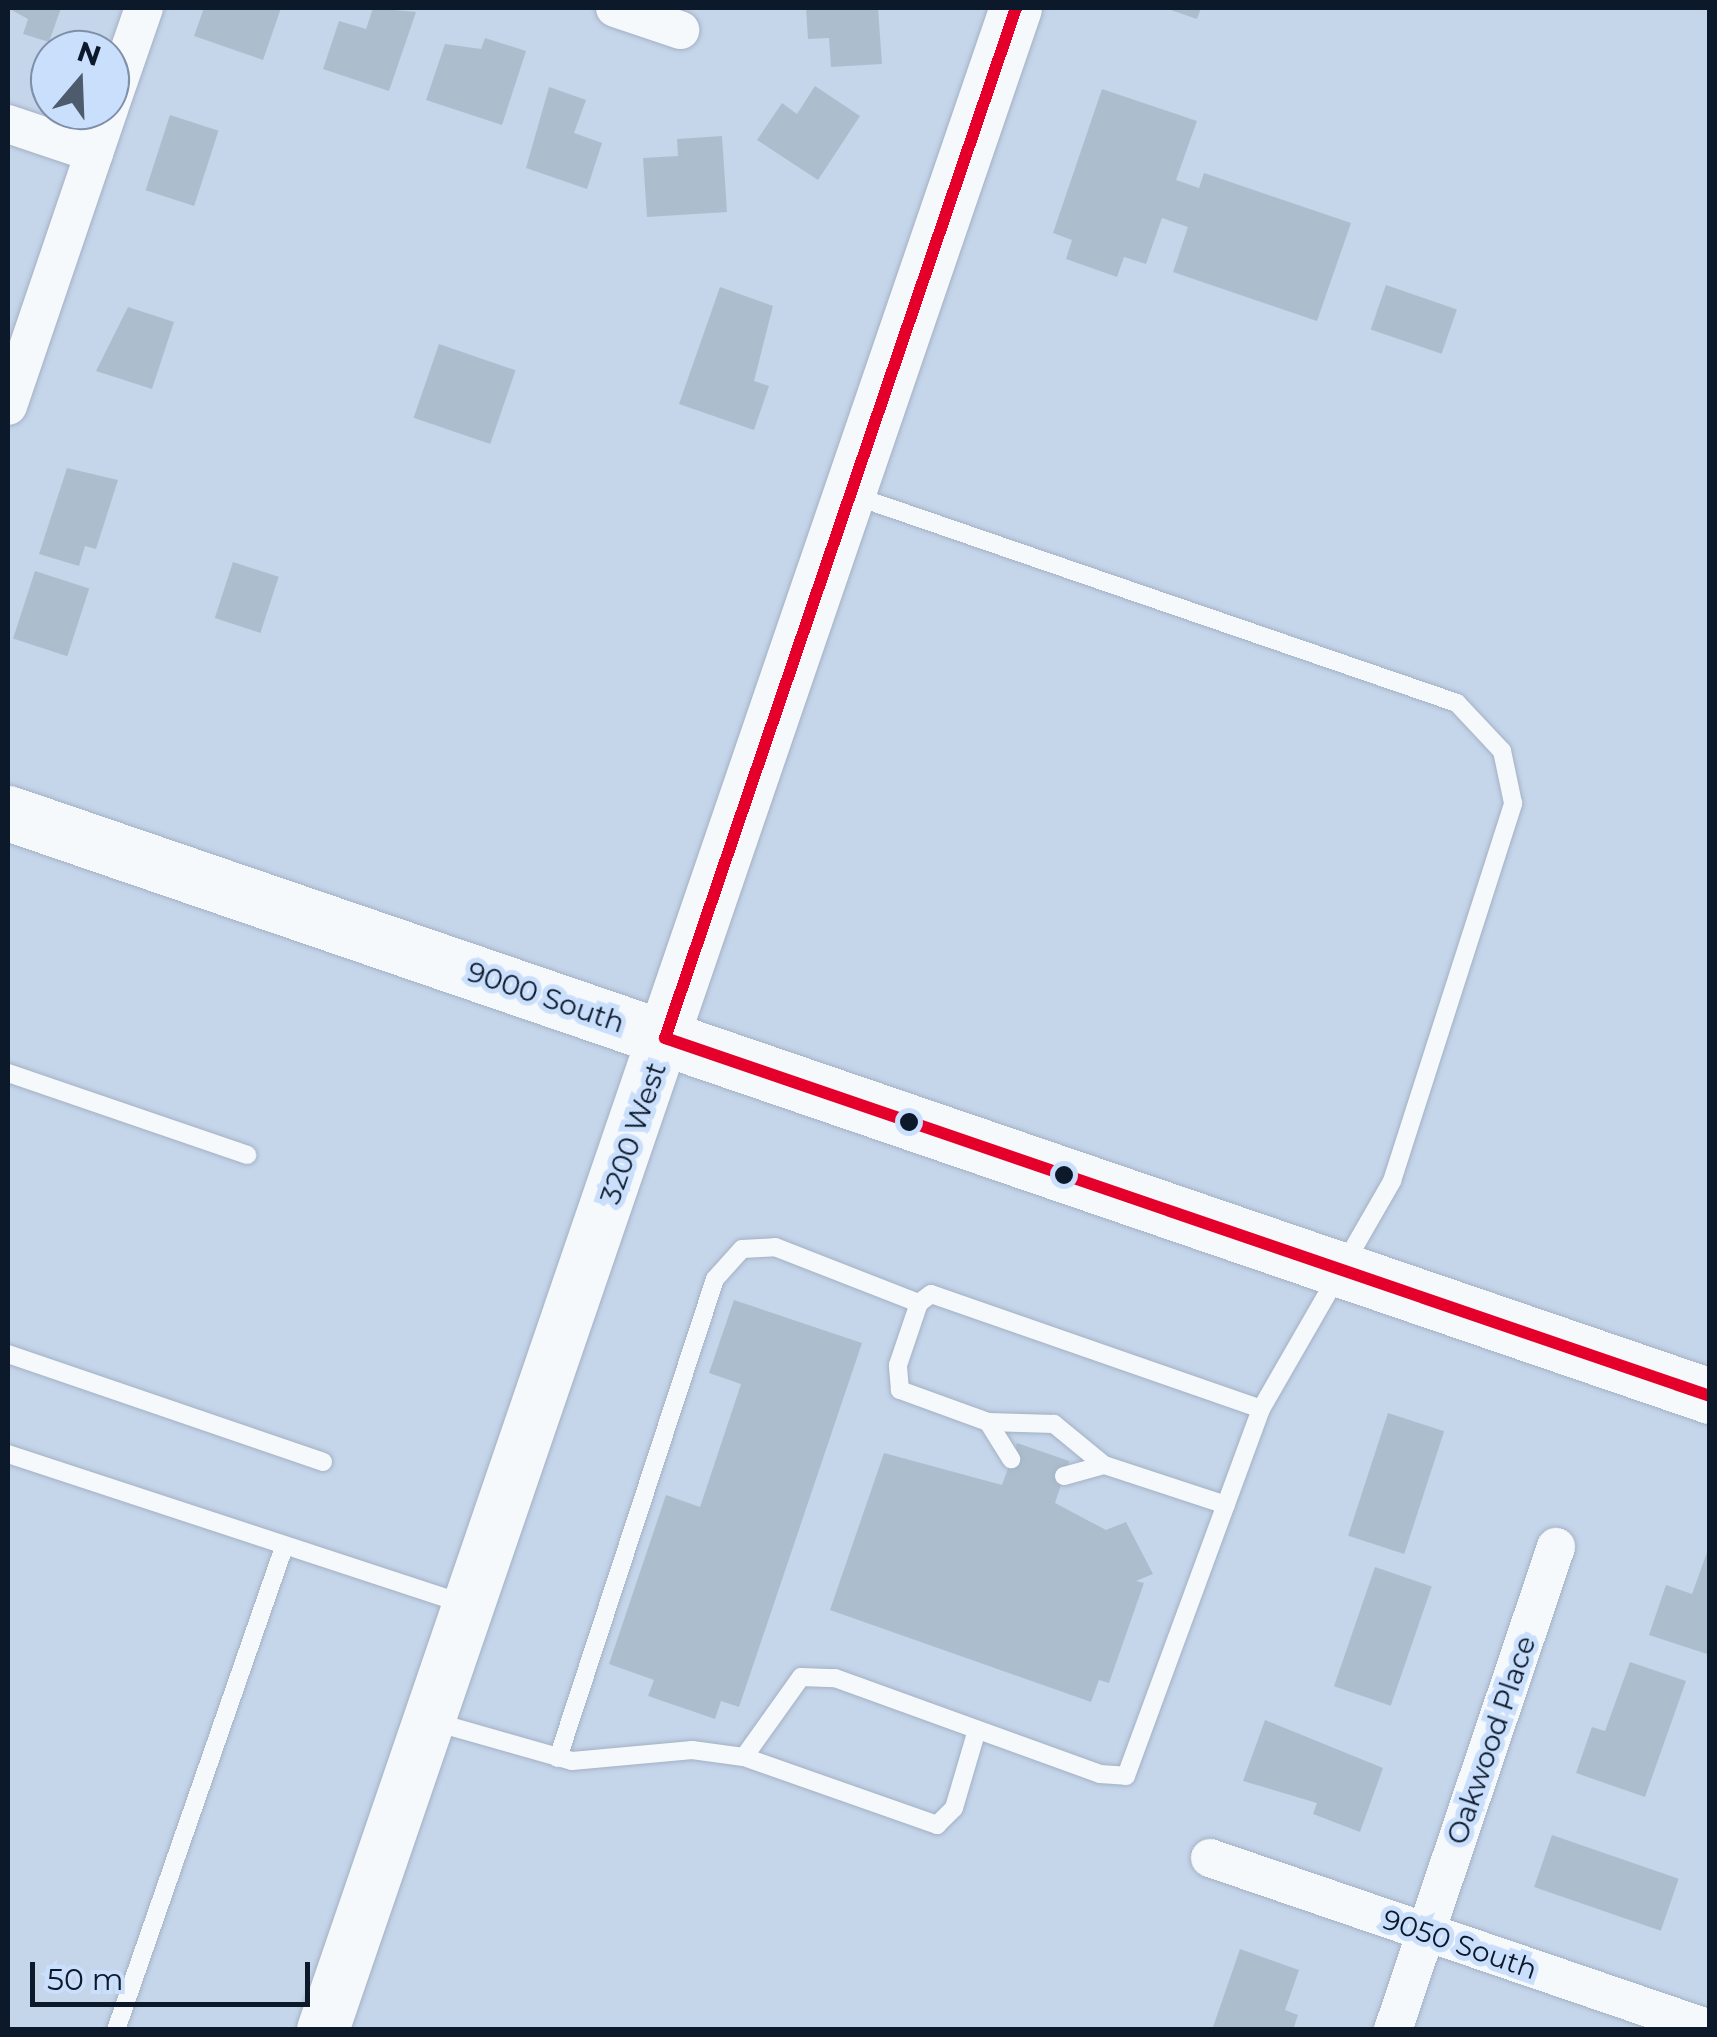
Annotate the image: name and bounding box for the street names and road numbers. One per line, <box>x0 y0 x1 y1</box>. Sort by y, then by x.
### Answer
street label: 9000 South <box>463 954 629 1040</box>
street label: 3200 West <box>593 1058 673 1208</box>
street label: Oakwood Place <box>1440 1631 1542 1849</box>
street label: 9050 South <box>1378 1902 1542 1986</box>

